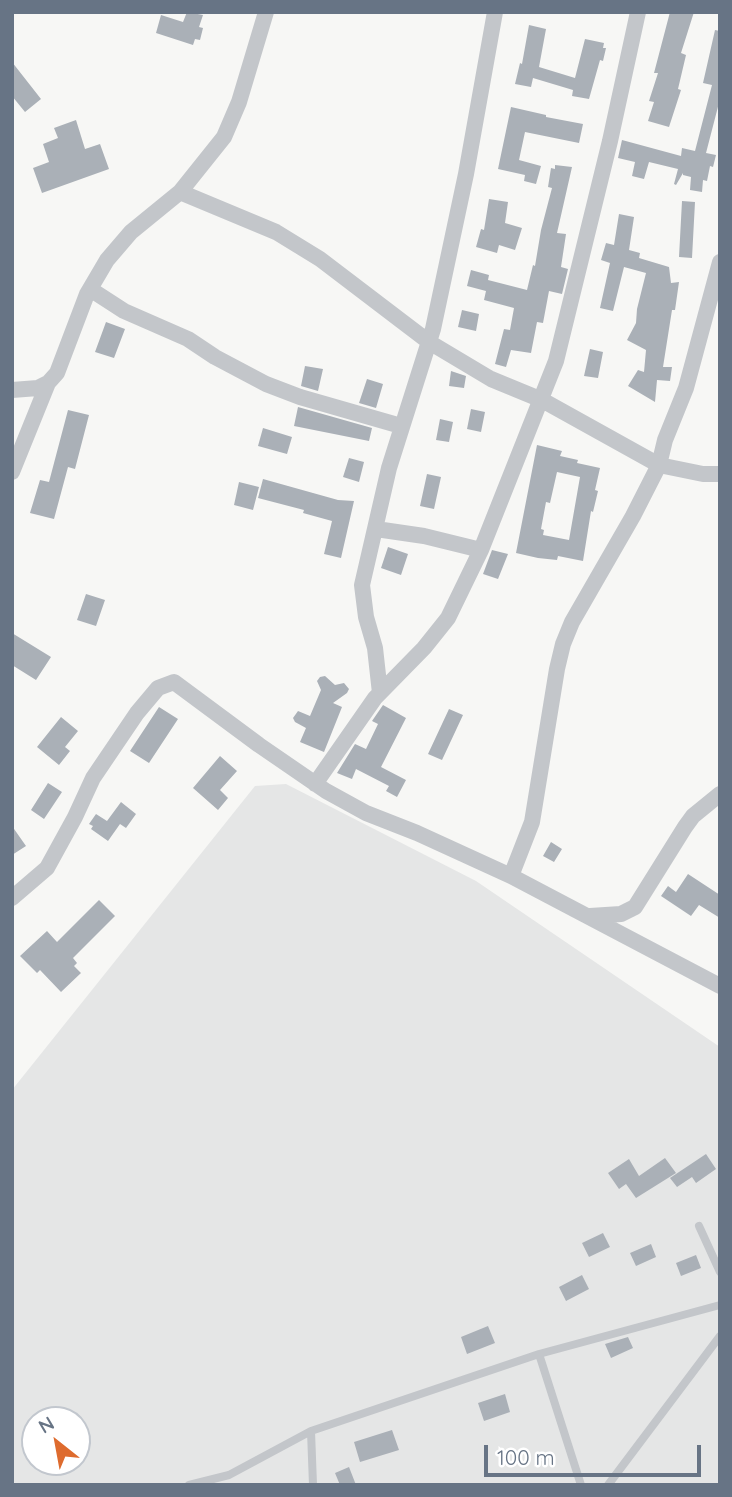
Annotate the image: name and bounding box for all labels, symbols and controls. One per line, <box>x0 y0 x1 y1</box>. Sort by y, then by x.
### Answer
north arrow <box>21 1406 91 1476</box>
text: N <box>34 1411 58 1439</box>
scale bar <box>487 1430 704 1474</box>
text: 100 m <box>497 1444 555 1470</box>

